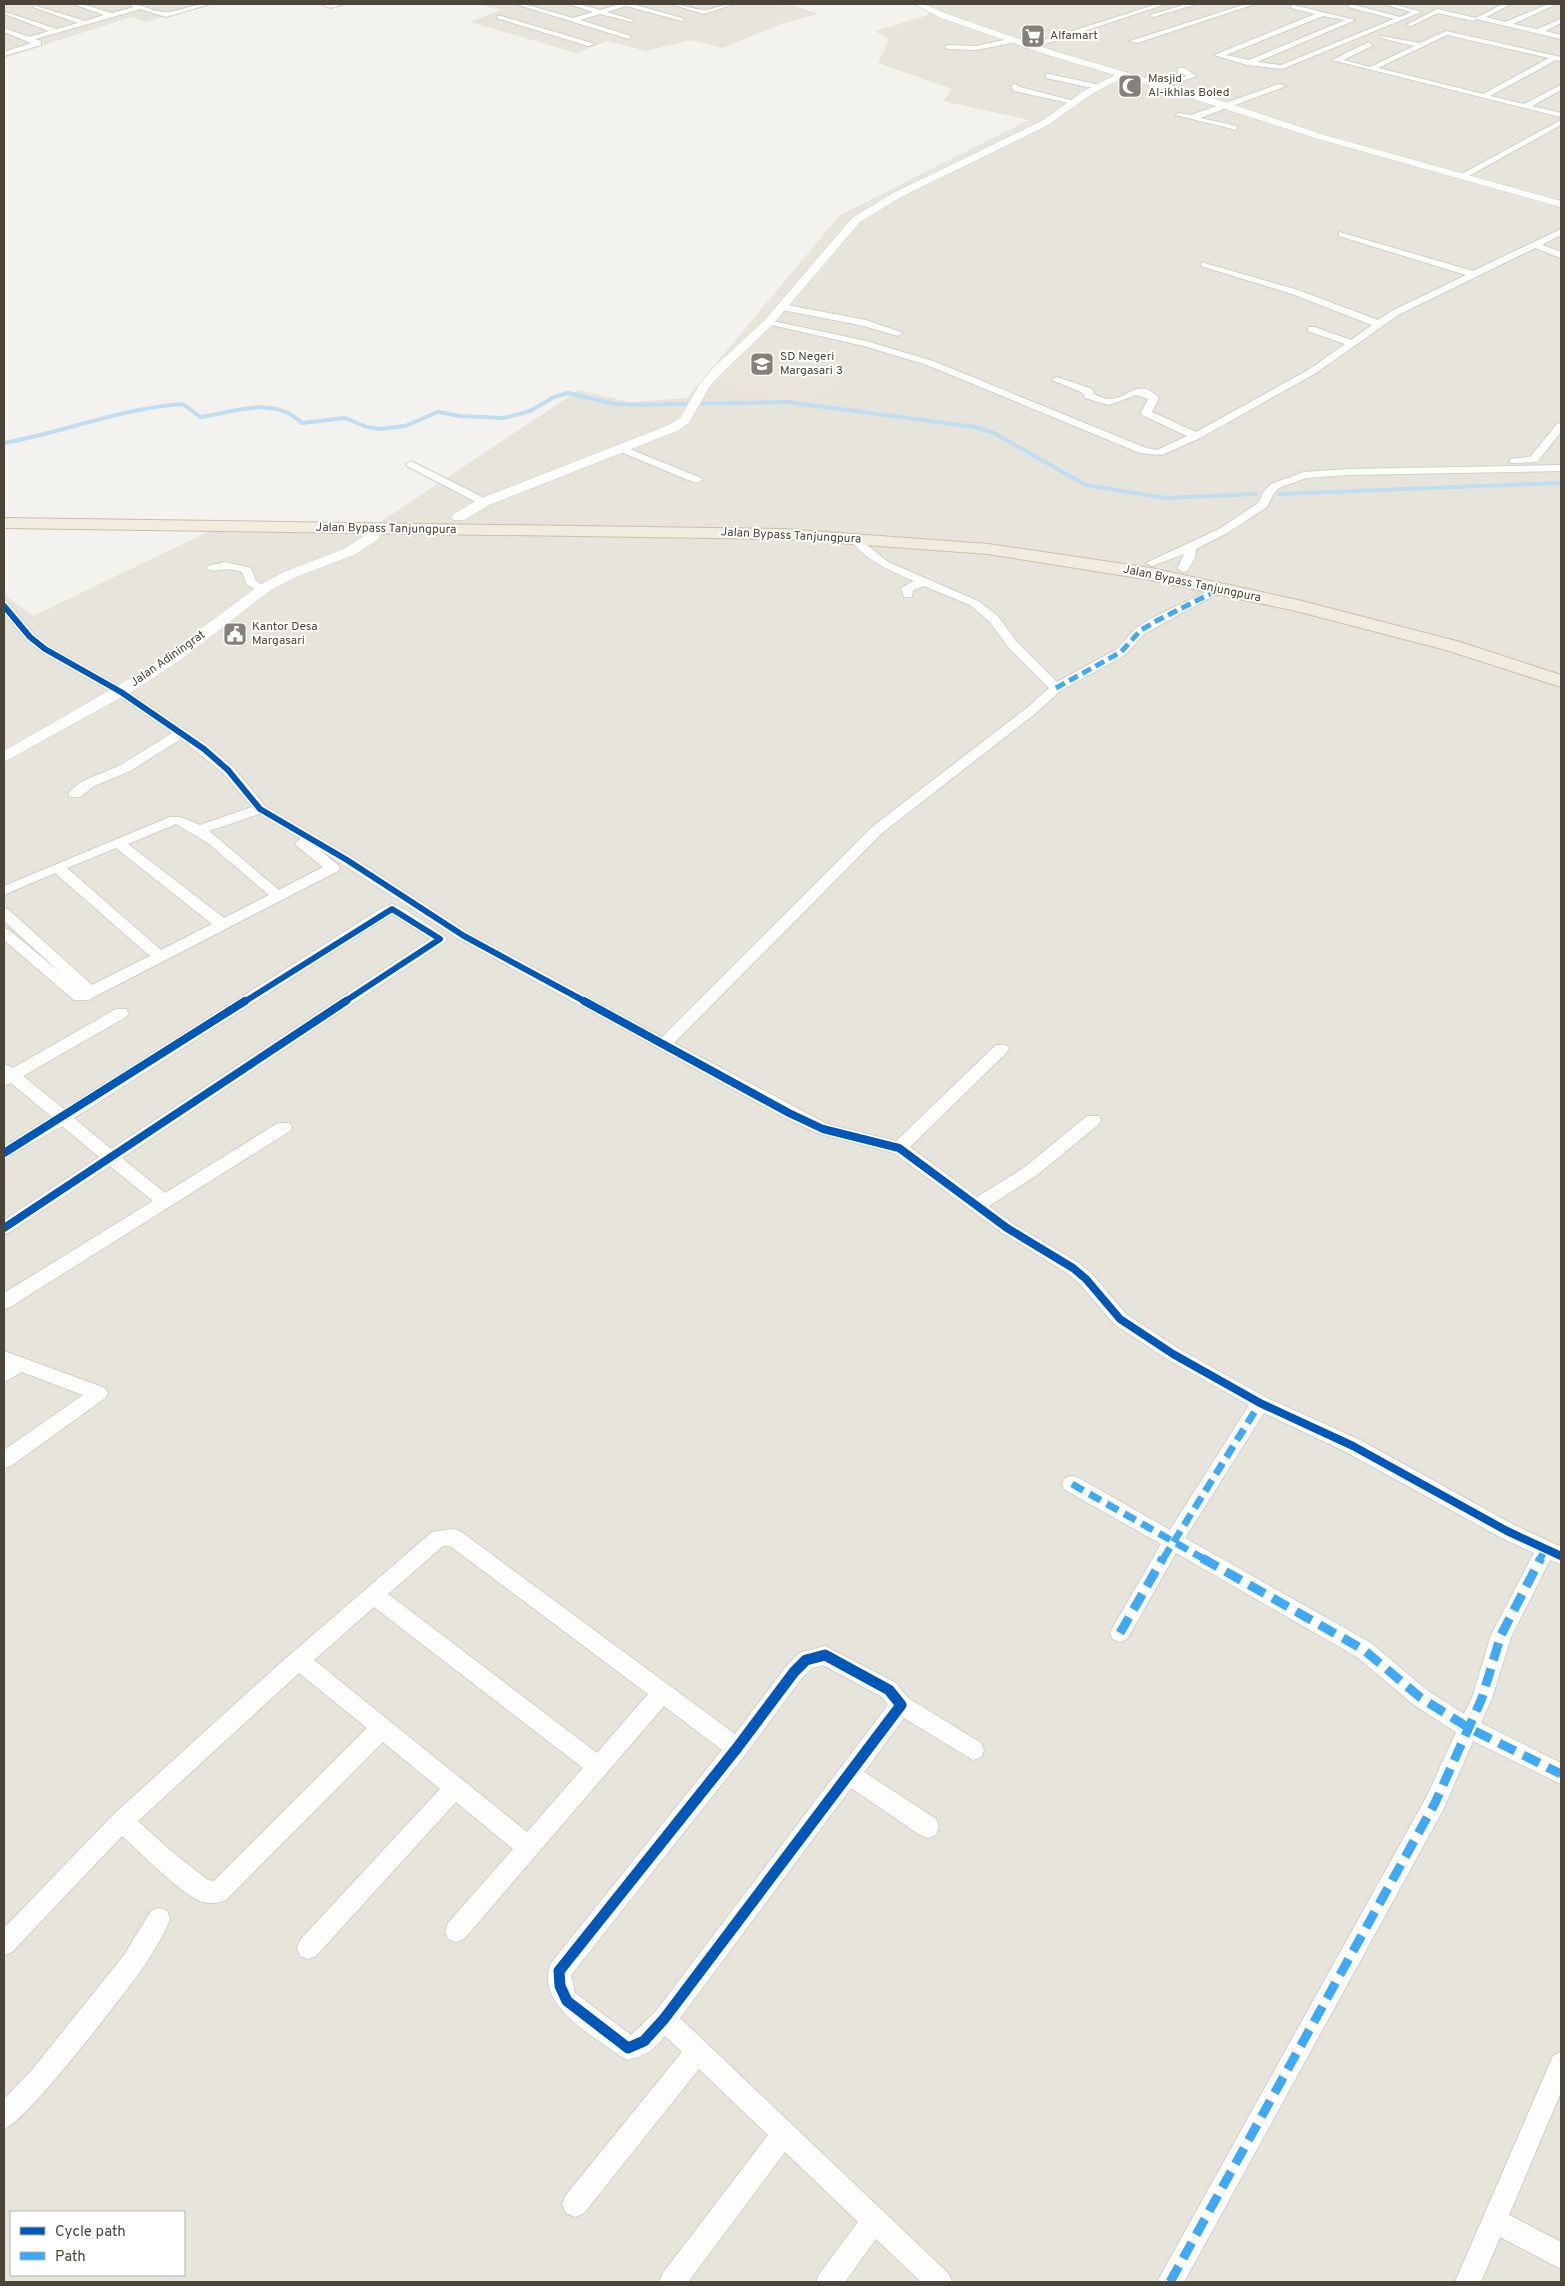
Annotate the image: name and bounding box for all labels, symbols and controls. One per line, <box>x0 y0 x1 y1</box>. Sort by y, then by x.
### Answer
supermarket icon: Alfamart <box>1020 23 1046 49</box>
place label: Alfamart <box>1050 28 1098 44</box>
place label: Masjid Al-ikhlas Boled <box>1148 71 1229 101</box>
mosque icon: Masjid Al-ikhlas Boled <box>1117 73 1143 99</box>
place label: SD Negeri Margasari 3 <box>780 349 843 379</box>
school or university icon: SD Negeri Margasari 3 <box>749 351 775 377</box>
street label: Jalan Bypass Tanjungpura <box>315 520 457 538</box>
street label: Jalan Bypass Tanjungpura <box>720 524 862 548</box>
street label: Jalan Bypass Tanjungpura <box>1121 562 1263 606</box>
place label: Kantor Desa Margasari <box>252 619 318 649</box>
public building icon: Kantor Desa Margasari <box>222 621 248 647</box>
street label: Jalan Adiningrat <box>127 627 209 691</box>
legend <box>10 2211 185 2276</box>
text: Cycle path <box>55 2223 126 2242</box>
text: Path <box>55 2248 86 2267</box>

